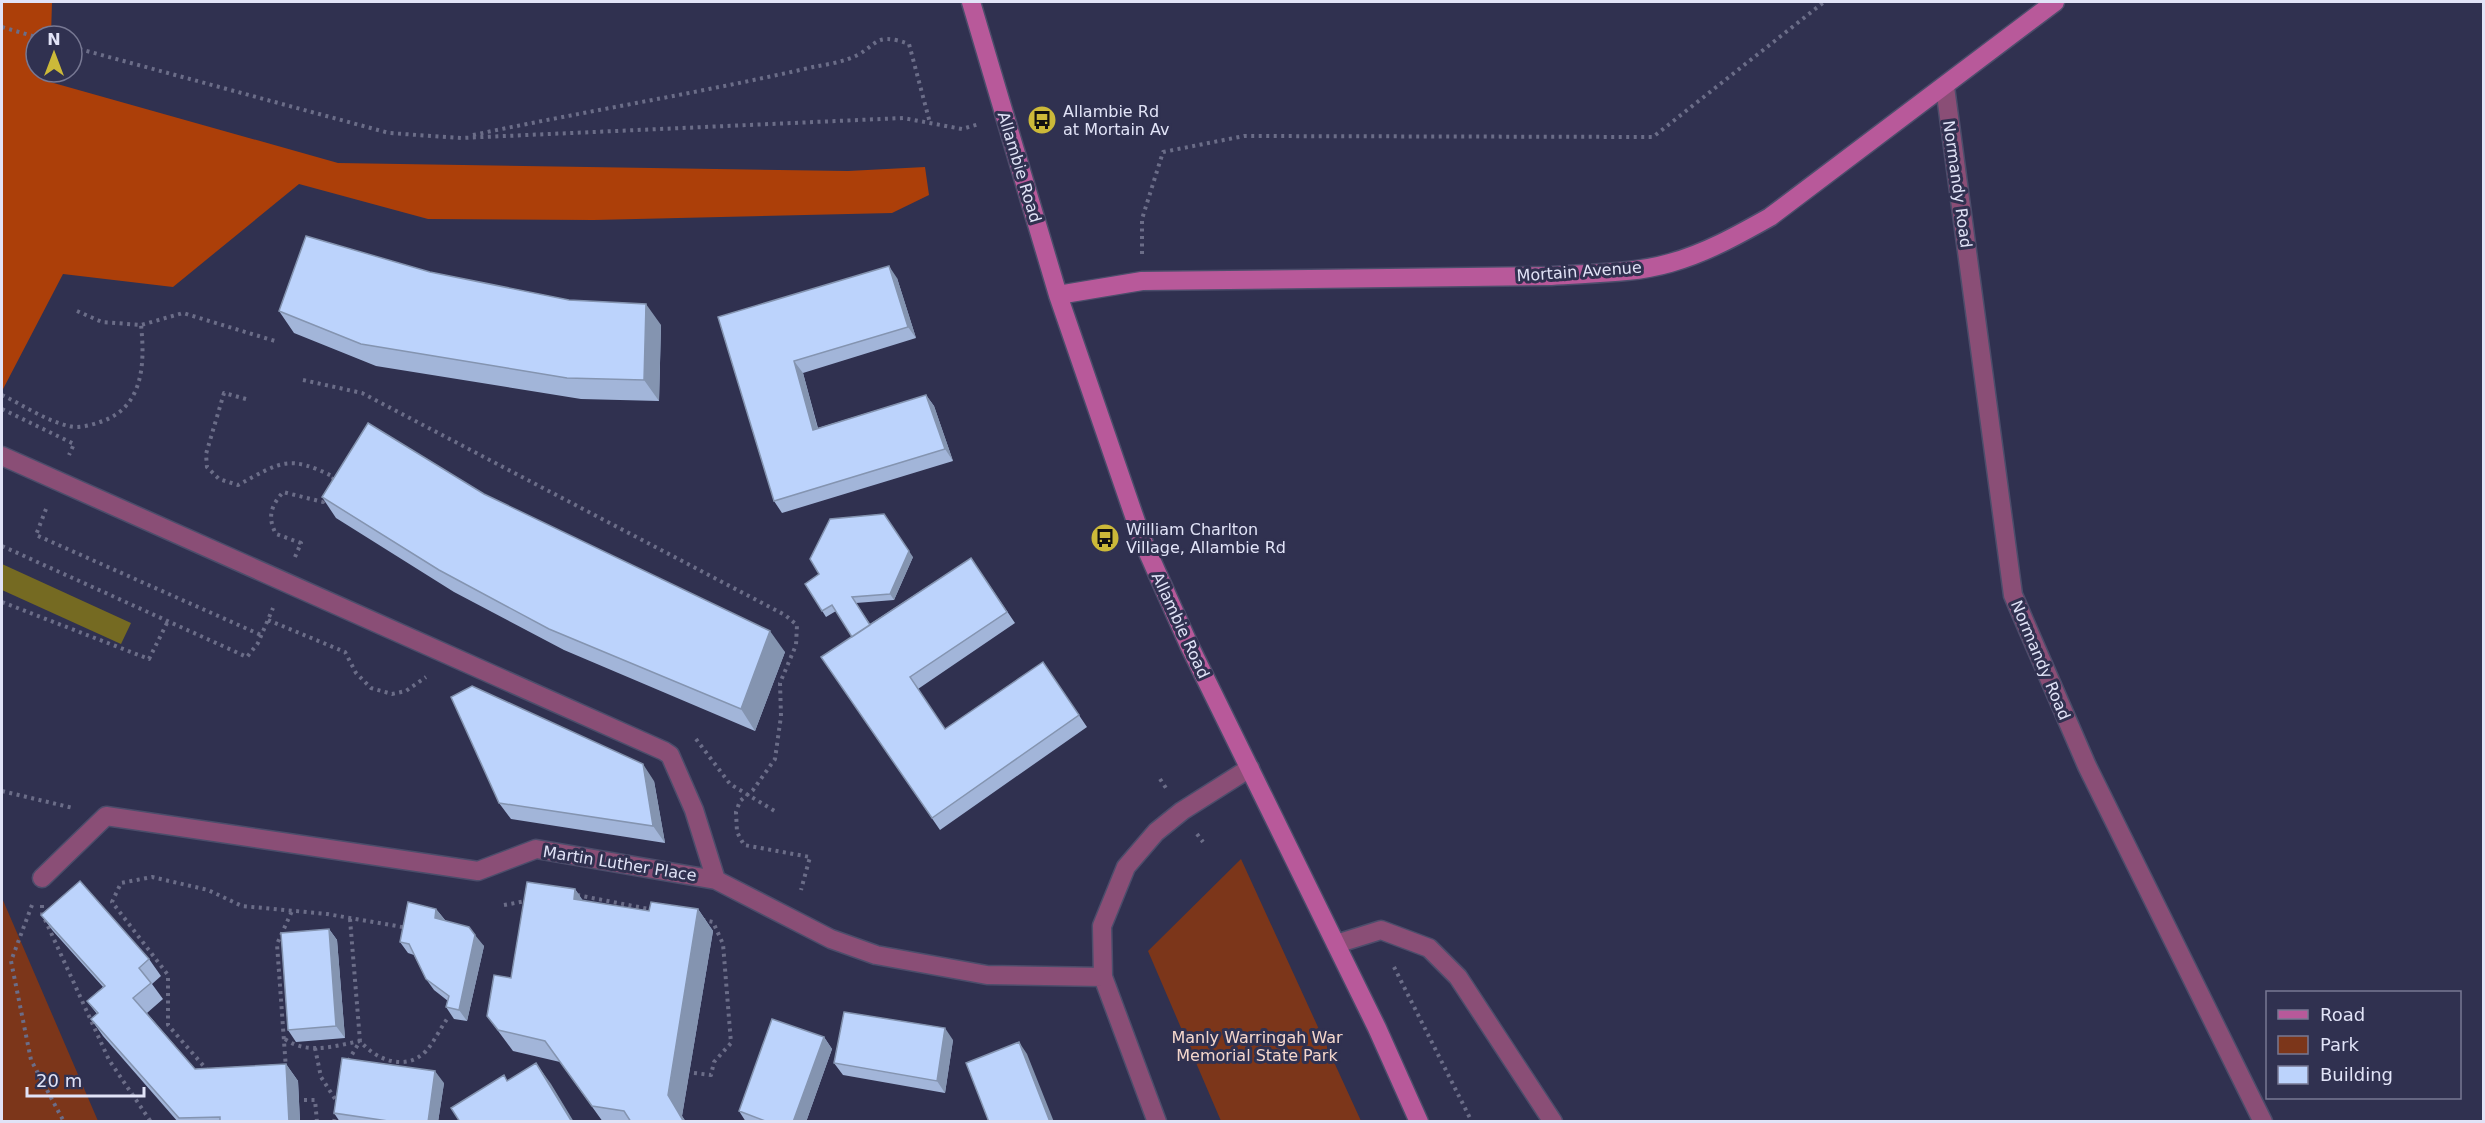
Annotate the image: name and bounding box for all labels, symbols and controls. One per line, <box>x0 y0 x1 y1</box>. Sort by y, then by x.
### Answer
north arrow <box>24 24 84 84</box>
text: N <box>47 30 61 49</box>
place label: Allambie Rd at Mortain Av <box>1063 102 1170 139</box>
bus stop icon: Allambie Rd at Mortain Av <box>1026 104 1058 136</box>
street label: Allambie Road <box>994 109 1045 225</box>
street label: Normandy Road <box>1939 119 1976 249</box>
street label: Mortain Avenue <box>1516 258 1642 285</box>
place label: William Charlton Village, Allambie Rd <box>1126 520 1286 557</box>
bus stop icon: William Charlton Village, Allambie Rd <box>1089 522 1121 554</box>
street label: Allambie Road <box>1148 569 1213 681</box>
street label: Normandy Road <box>2007 597 2074 723</box>
street label: Martin Luther Place <box>542 842 698 885</box>
legend <box>2266 991 2461 1099</box>
text: Road <box>2320 1004 2365 1025</box>
park label: Manly Warringah War Memorial State Park <box>1171 1028 1343 1065</box>
text: Park <box>2320 1034 2359 1055</box>
scale bar <box>27 1060 144 1098</box>
text: Building <box>2320 1064 2393 1085</box>
text: 20 m <box>36 1070 82 1091</box>

